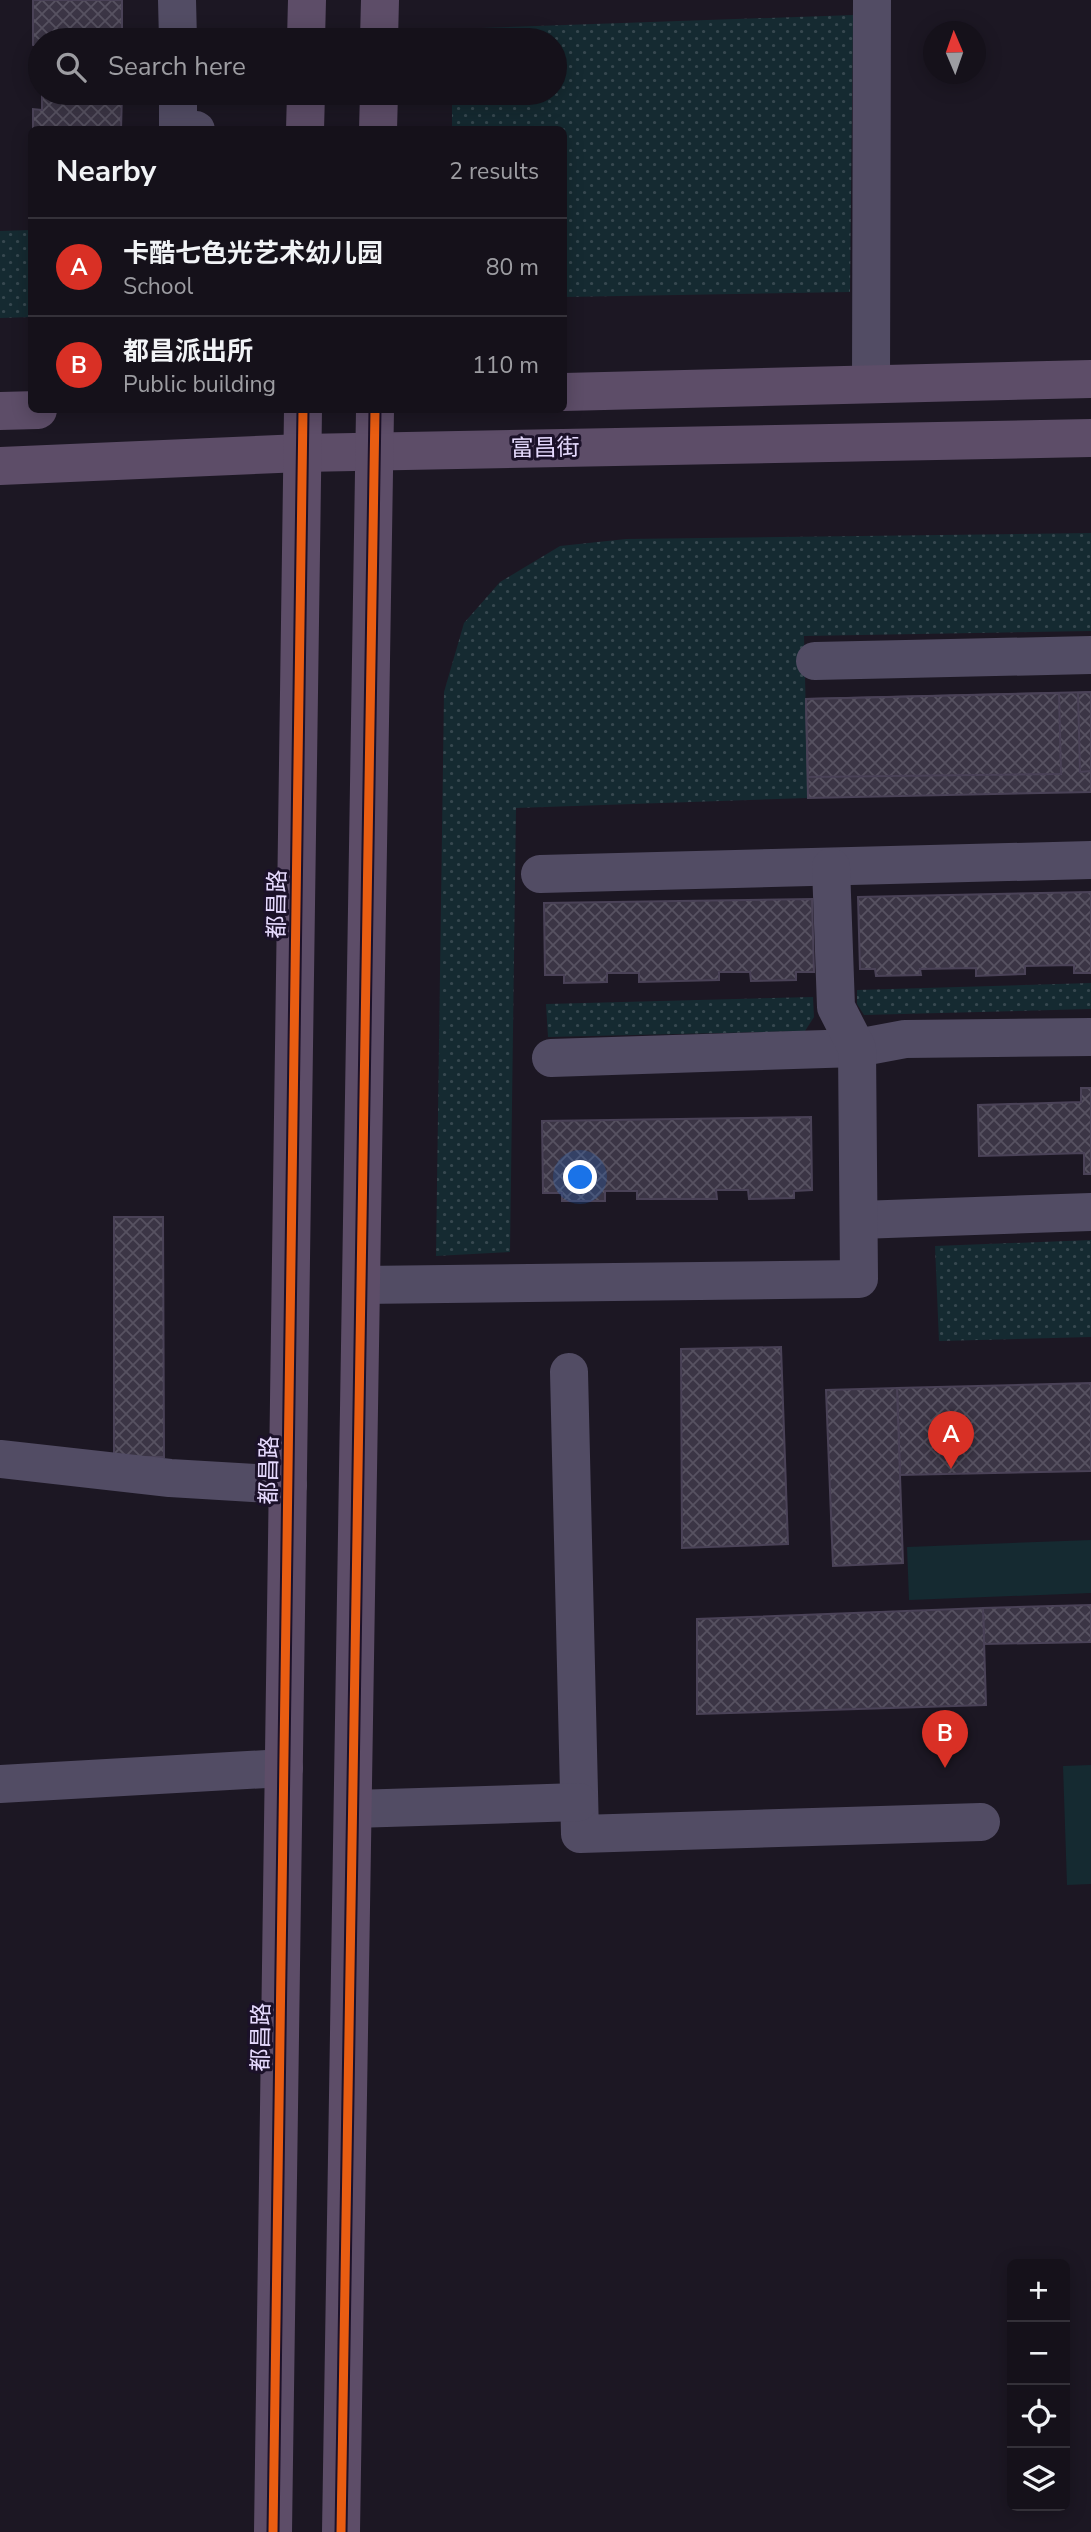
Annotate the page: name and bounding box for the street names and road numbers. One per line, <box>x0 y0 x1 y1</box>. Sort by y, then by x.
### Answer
street label: 富昌街 <box>510 432 580 464</box>
street label: 都昌路 <box>261 869 293 939</box>
street label: 都昌路 <box>253 1435 285 1505</box>
street label: 都昌路 <box>245 2002 277 2072</box>

